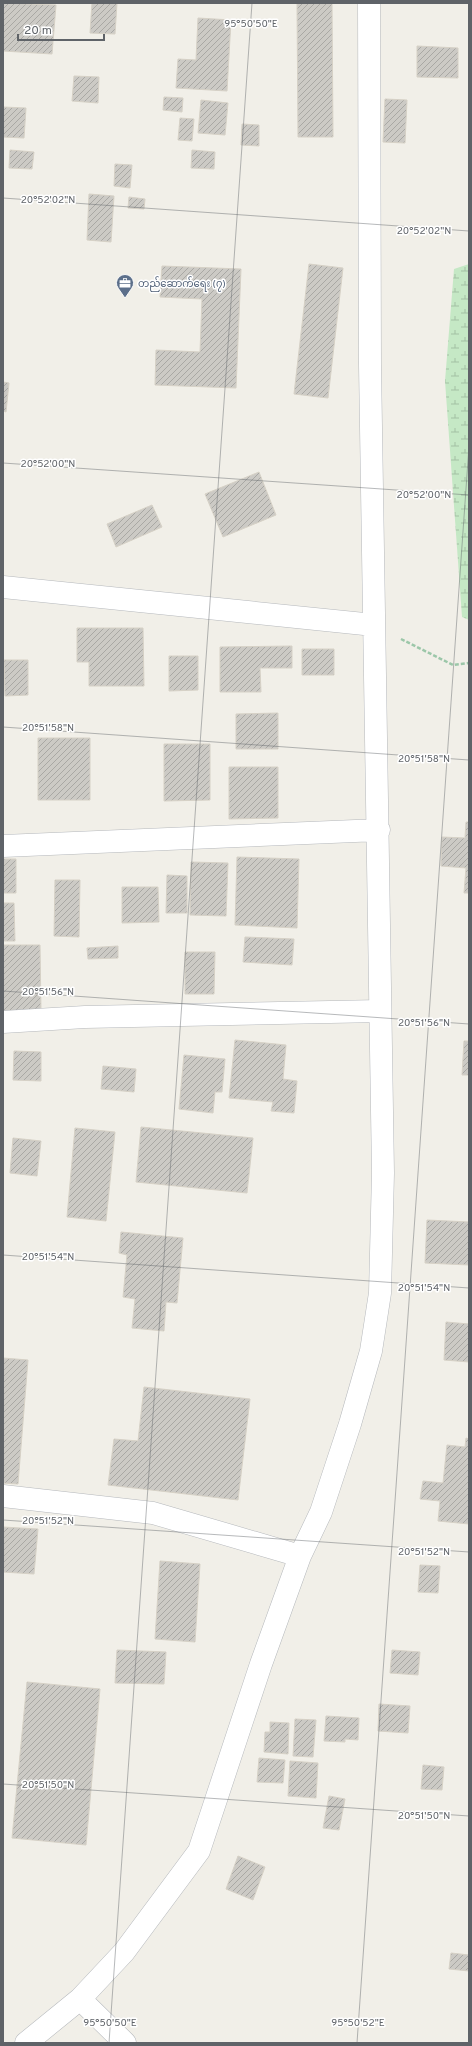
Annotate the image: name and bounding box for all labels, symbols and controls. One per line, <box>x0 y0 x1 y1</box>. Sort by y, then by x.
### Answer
scale bar <box>18 16 104 42</box>
text: 95°50'50"E <box>224 18 278 31</box>
text: 20 m <box>24 23 52 39</box>
text: 20°52'02"N <box>21 194 75 207</box>
text: 20°52'02"N <box>397 225 451 238</box>
office icon: တည်ဆောက်ရေး (၇) <box>115 273 135 298</box>
place label: တည်ဆောက်ရေး (၇) <box>138 276 226 292</box>
text: 20°52'00"N <box>21 458 75 471</box>
text: 20°52'00"N <box>397 489 451 502</box>
text: 20°51'58"N <box>22 722 74 735</box>
text: 20°51'58"N <box>398 753 450 766</box>
text: 20°51'56"N <box>22 986 74 999</box>
text: 20°51'56"N <box>398 1017 450 1030</box>
text: 20°51'54"N <box>22 1251 74 1264</box>
text: 20°51'54"N <box>398 1282 450 1295</box>
text: 20°51'52"N <box>22 1515 74 1528</box>
text: 20°51'52"N <box>398 1546 450 1559</box>
text: 20°51'50"N <box>22 1779 74 1792</box>
text: 20°51'50"N <box>398 1810 450 1823</box>
text: 95°50'50"E <box>83 2017 137 2030</box>
text: 95°50'52"E <box>331 2017 385 2030</box>

